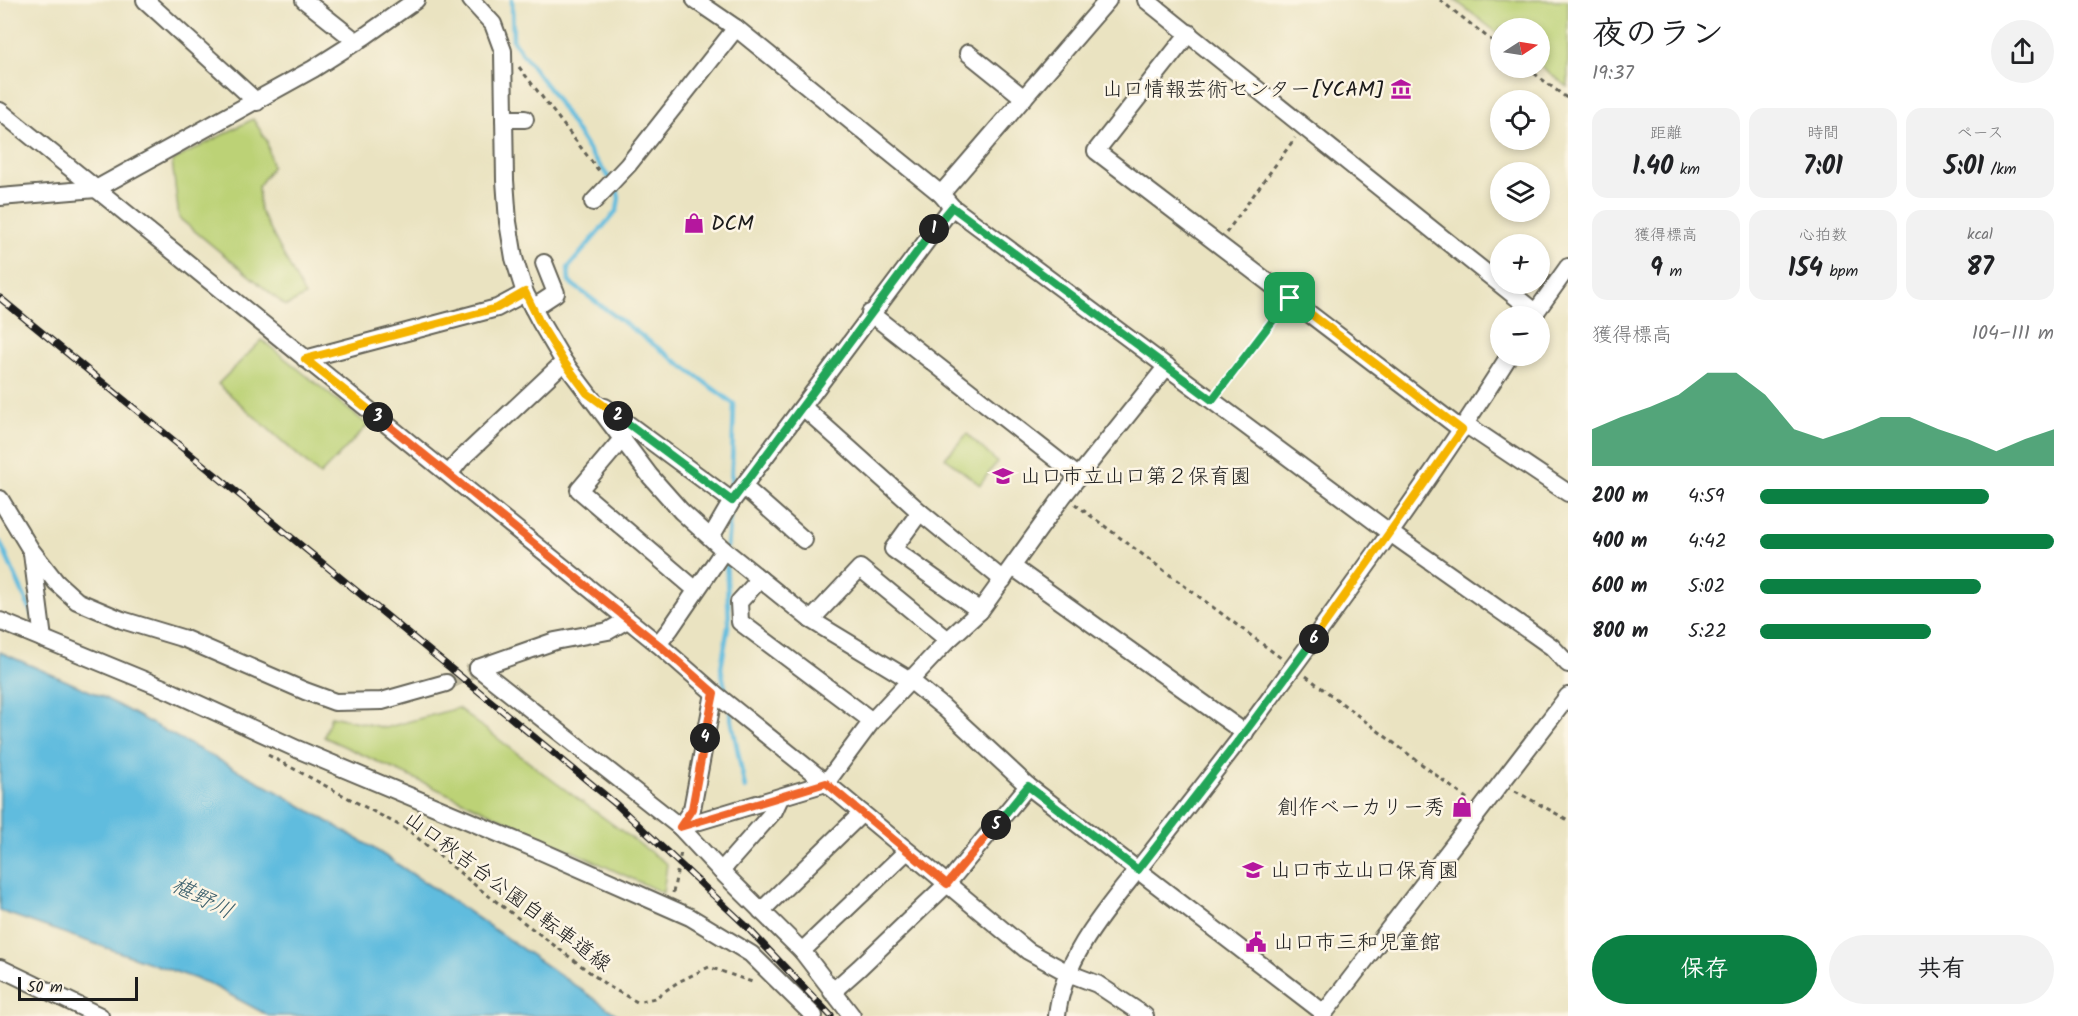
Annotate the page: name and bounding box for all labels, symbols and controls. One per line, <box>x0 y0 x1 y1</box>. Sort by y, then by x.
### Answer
text: 夜のラン <box>1592 9 1724 62</box>
north arrow <box>1490 18 1550 78</box>
map controls <box>1490 18 1550 366</box>
button: share <box>1991 20 2054 83</box>
text: 19:37 <box>1592 58 1634 90</box>
place label: 山口情報芸術センター[YCAM] <box>1102 74 1384 107</box>
museum icon: 山口情報芸術センター[YCAM] <box>1389 77 1413 101</box>
button: locate <box>1490 90 1550 150</box>
text: 距離 <box>1650 121 1682 146</box>
text: 時間 <box>1807 121 1839 146</box>
text: ペース <box>1956 121 2004 146</box>
text: 1.40 <box>1632 146 1673 188</box>
text: 7:01 <box>1803 146 1843 188</box>
text: 5:01 <box>1943 146 1984 188</box>
text: km <box>1673 157 1700 182</box>
text: /km <box>1984 157 2017 182</box>
button: layers <box>1490 162 1550 222</box>
place label: DCM <box>711 208 754 241</box>
shop icon: DCM <box>682 211 706 235</box>
pin: 1 <box>919 214 949 244</box>
text: 1 <box>932 216 936 241</box>
text: kcal <box>1967 222 1993 247</box>
text: 獲得標高 <box>1634 223 1698 248</box>
text: 心拍数 <box>1799 223 1847 248</box>
button: + <box>1490 234 1550 294</box>
text: 87 <box>1966 247 1994 289</box>
text: 9 <box>1650 248 1663 290</box>
text: 154 <box>1788 248 1823 290</box>
text: m <box>1663 259 1682 284</box>
text: bpm <box>1823 259 1858 284</box>
pin <box>1264 272 1315 323</box>
icon: arrive <box>1273 281 1306 314</box>
button: − <box>1490 306 1550 366</box>
text: 104–111 m <box>1972 318 2054 350</box>
text: 獲得標高 <box>1592 320 1672 352</box>
pin: 2 <box>603 401 633 431</box>
pin: 3 <box>363 402 393 432</box>
text: 2 <box>613 403 623 428</box>
text: 3 <box>374 404 382 429</box>
place label: 山口市立山口第２保育園 <box>1020 461 1251 494</box>
school or university icon: 山口市立山口第２保育園 <box>991 464 1015 488</box>
text: 200 m <box>1592 481 1648 513</box>
text: 4:59 <box>1688 481 1724 513</box>
text: 400 m <box>1592 526 1648 558</box>
text: 4:42 <box>1688 526 1727 558</box>
text: 600 m <box>1592 571 1647 603</box>
text: 5:02 <box>1688 571 1725 603</box>
text: 800 m <box>1592 616 1648 648</box>
text: 5:22 <box>1688 616 1727 648</box>
pin: 6 <box>1299 624 1329 654</box>
text: 6 <box>1310 626 1318 651</box>
pin: 4 <box>690 723 720 753</box>
text: 4 <box>701 725 709 750</box>
place label: 創作ベーカリー秀 <box>1277 792 1445 825</box>
shop icon: 創作ベーカリー秀 <box>1450 795 1474 819</box>
street label: 山口秋吉台公園自転車道線 <box>397 803 618 981</box>
pin: 5 <box>981 810 1011 840</box>
text: 5 <box>992 812 1000 837</box>
place label: 山口市立山口保育園 <box>1270 855 1459 888</box>
school or university icon: 山口市立山口保育園 <box>1241 858 1265 882</box>
water label: 椹野川 <box>165 869 239 930</box>
place label: 山口市三和児童館 <box>1273 927 1441 960</box>
public building icon: 山口市三和児童館 <box>1244 930 1268 954</box>
button: 保存 <box>1592 935 1817 1004</box>
button: 共有 <box>1829 935 2054 1004</box>
scale bar <box>18 974 138 1002</box>
text: 50 m <box>27 975 63 1000</box>

